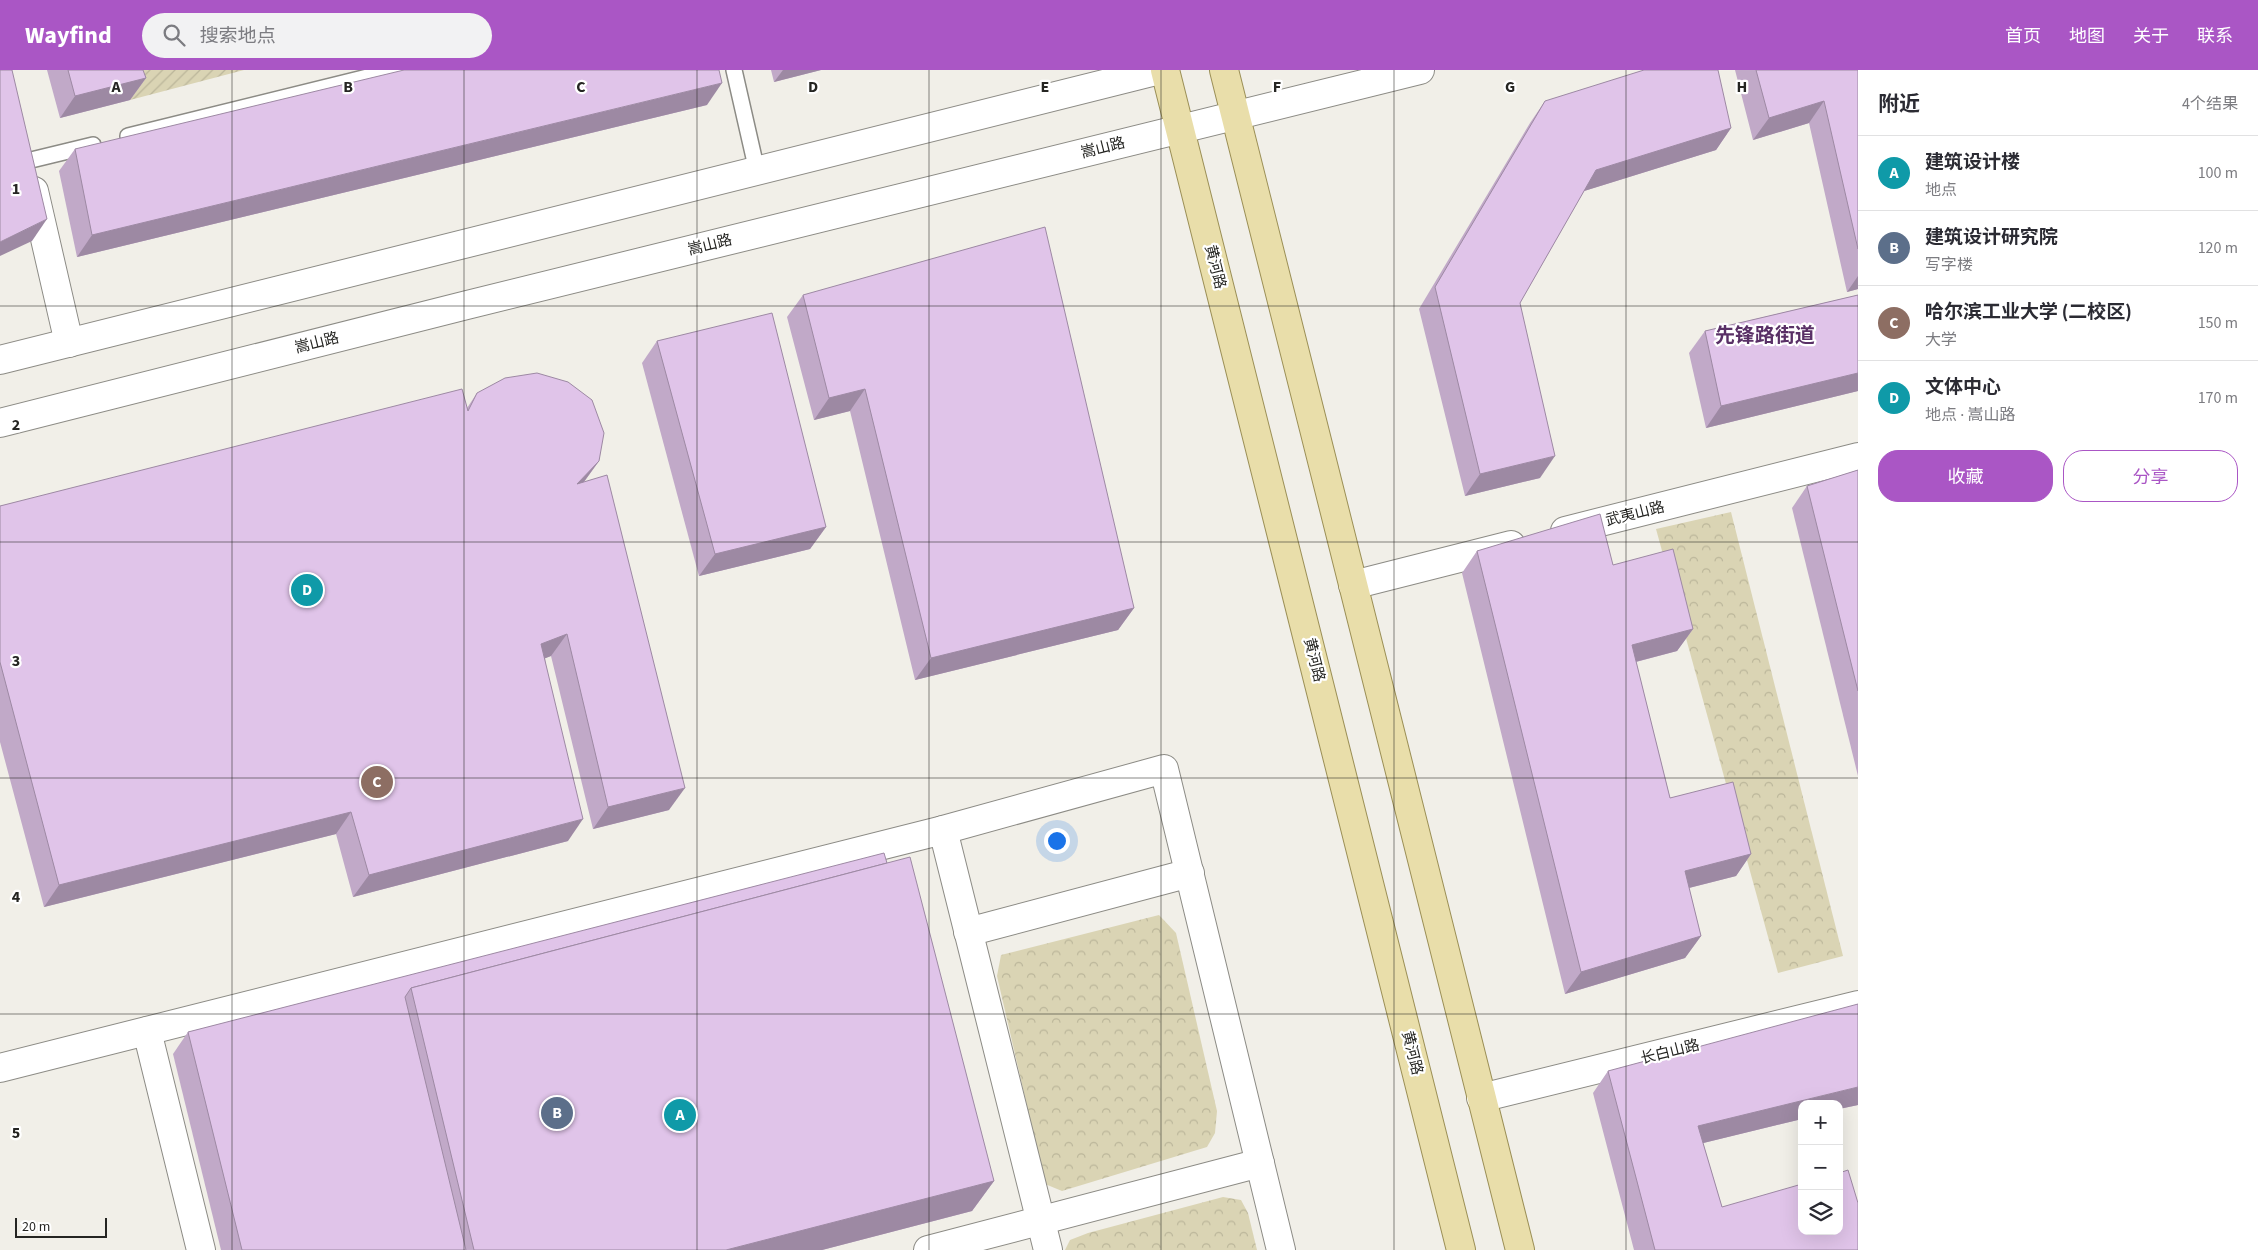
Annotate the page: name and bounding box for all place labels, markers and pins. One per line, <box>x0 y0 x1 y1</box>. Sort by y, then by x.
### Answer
pin: D <box>291 571 323 609</box>
pin: C <box>361 763 393 801</box>
pin: B <box>541 1094 573 1132</box>
pin: A <box>664 1096 696 1134</box>

